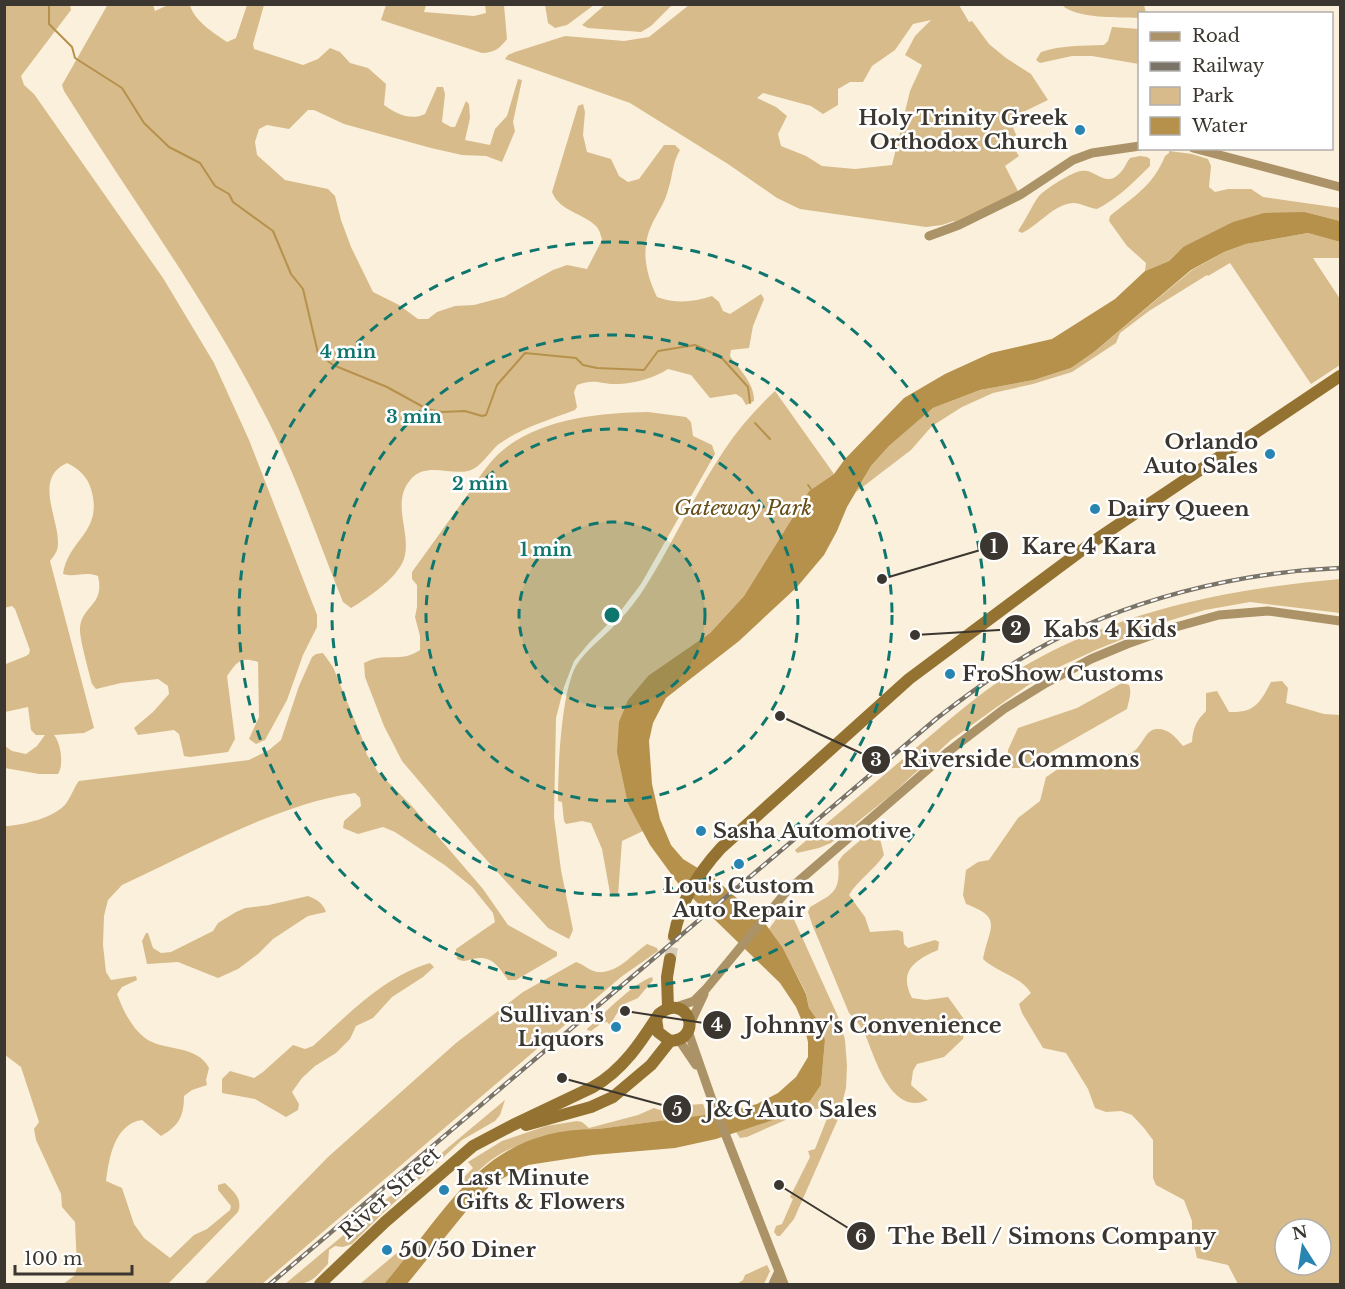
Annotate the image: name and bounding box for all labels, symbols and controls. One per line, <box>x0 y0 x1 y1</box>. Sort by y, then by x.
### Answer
legend <box>1138 12 1333 150</box>
text: Road <box>1192 25 1240 47</box>
text: Railway <box>1192 55 1265 77</box>
text: Park <box>1192 85 1234 107</box>
place label: Holy Trinity Greek Orthodox Church <box>858 105 1069 155</box>
text: Water <box>1191 115 1248 137</box>
marker: Holy Trinity Greek Orthodox Church <box>1073 123 1087 137</box>
text: 4 min <box>320 341 376 363</box>
text: 3 min <box>386 406 442 428</box>
place label: Orlando Auto Sales <box>1143 429 1258 479</box>
marker: Orlando Auto Sales <box>1263 447 1277 461</box>
text: 2 min <box>452 473 508 495</box>
park label: Gateway Park <box>674 495 812 521</box>
place label: Dairy Queen <box>1107 496 1249 522</box>
marker: Dairy Queen <box>1088 502 1102 516</box>
callout: Kare 4 Kara <box>979 526 1168 566</box>
text: Kare 4 Kara <box>1021 533 1157 560</box>
text: 1 <box>990 536 998 558</box>
text: 1 min <box>520 539 572 561</box>
centre of rings <box>602 605 622 625</box>
callout: Kabs 4 Kids <box>1001 609 1188 649</box>
text: Kabs 4 Kids <box>1043 616 1177 643</box>
text: 2 <box>1010 618 1022 640</box>
place label: FroShow Customs <box>962 661 1164 687</box>
marker: FroShow Customs <box>943 667 957 681</box>
callout: Riverside Commons <box>861 740 1152 780</box>
text: Riverside Commons <box>903 746 1140 773</box>
text: 3 <box>870 749 882 771</box>
place label: Sasha Automotive <box>713 818 911 844</box>
marker: Sasha Automotive <box>694 824 708 838</box>
marker: Lou's Custom Auto Repair <box>732 857 746 871</box>
place label: Lou's Custom Auto Repair <box>664 873 814 923</box>
place label: Sullivan's Liquors <box>499 1002 604 1052</box>
callout: Johnny's Convenience <box>702 1005 1014 1045</box>
text: Johnny's Convenience <box>740 1012 1002 1039</box>
text: 4 <box>711 1014 723 1036</box>
marker: Sullivan's Liquors <box>609 1020 623 1034</box>
callout: J&G Auto Sales <box>662 1089 889 1129</box>
text: J&G Auto Sales <box>701 1096 877 1123</box>
text: 5 <box>672 1099 682 1121</box>
street label: River Street <box>334 1141 446 1245</box>
place label: Last Minute Gifts & Flowers <box>456 1165 625 1215</box>
marker: Last Minute Gifts & Flowers <box>437 1183 451 1197</box>
callout: The Bell / Simons Company <box>846 1216 1229 1256</box>
north arrow <box>1273 1217 1333 1277</box>
text: N <box>1290 1221 1309 1244</box>
text: The Bell / Simons Company <box>888 1223 1217 1250</box>
text: 6 <box>855 1226 867 1248</box>
place label: 50/50 Diner <box>399 1237 536 1263</box>
scale bar <box>15 1238 132 1276</box>
marker: 50/50 Diner <box>380 1243 394 1257</box>
text: 100 m <box>24 1248 82 1270</box>

